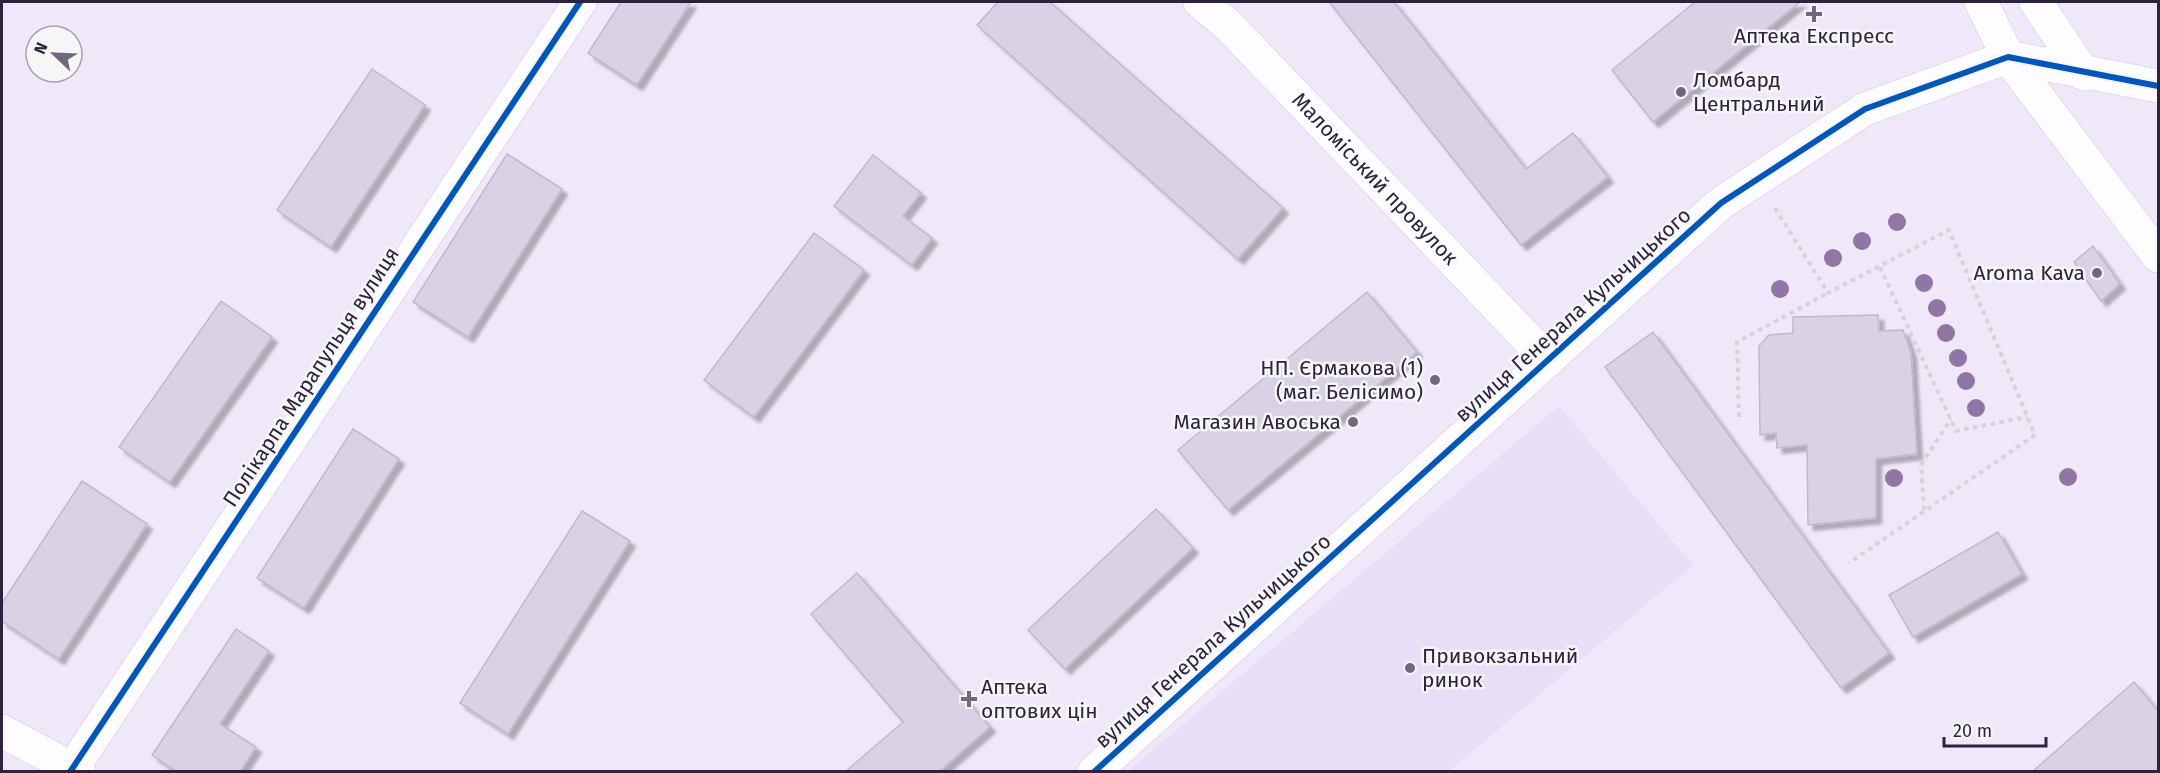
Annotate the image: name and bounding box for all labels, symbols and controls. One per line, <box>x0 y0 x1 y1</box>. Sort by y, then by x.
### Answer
marker: Аптека Експресс <box>1807 7 1821 21</box>
place label: Аптека Експресс <box>1734 23 1894 49</box>
north arrow <box>24 24 84 84</box>
text: N <box>30 40 51 57</box>
place label: Ломбард Центральний <box>1693 67 1825 117</box>
marker: Ломбард Центральний <box>1674 85 1688 99</box>
street label: Маломіський провулок <box>1287 87 1463 271</box>
street label: вулиця Генерала Кульчицького <box>1450 202 1696 428</box>
street label: Полікарпа Марапульця вулиця <box>217 242 405 512</box>
place label: Aroma Kava <box>1973 260 2085 286</box>
marker: Aroma Kava <box>2090 266 2104 280</box>
place label: НП. Єрмакова (1) (маг. Белісимо) <box>1260 355 1423 405</box>
marker: НП. Єрмакова (1) (маг. Белісимо) <box>1428 373 1442 387</box>
place label: Магазин Авоська <box>1174 409 1341 435</box>
marker: Магазин Авоська <box>1346 415 1360 429</box>
street label: вулиця Генерала Кульчицького <box>1090 528 1336 754</box>
place label: Привокзальний ринок <box>1422 643 1578 693</box>
marker: Привокзальний ринок <box>1403 661 1417 675</box>
place label: Аптека оптових цін <box>981 674 1098 724</box>
marker: Аптека оптових цін <box>962 692 976 706</box>
scale bar <box>1944 710 2046 748</box>
text: 20 m <box>1953 720 1992 742</box>

